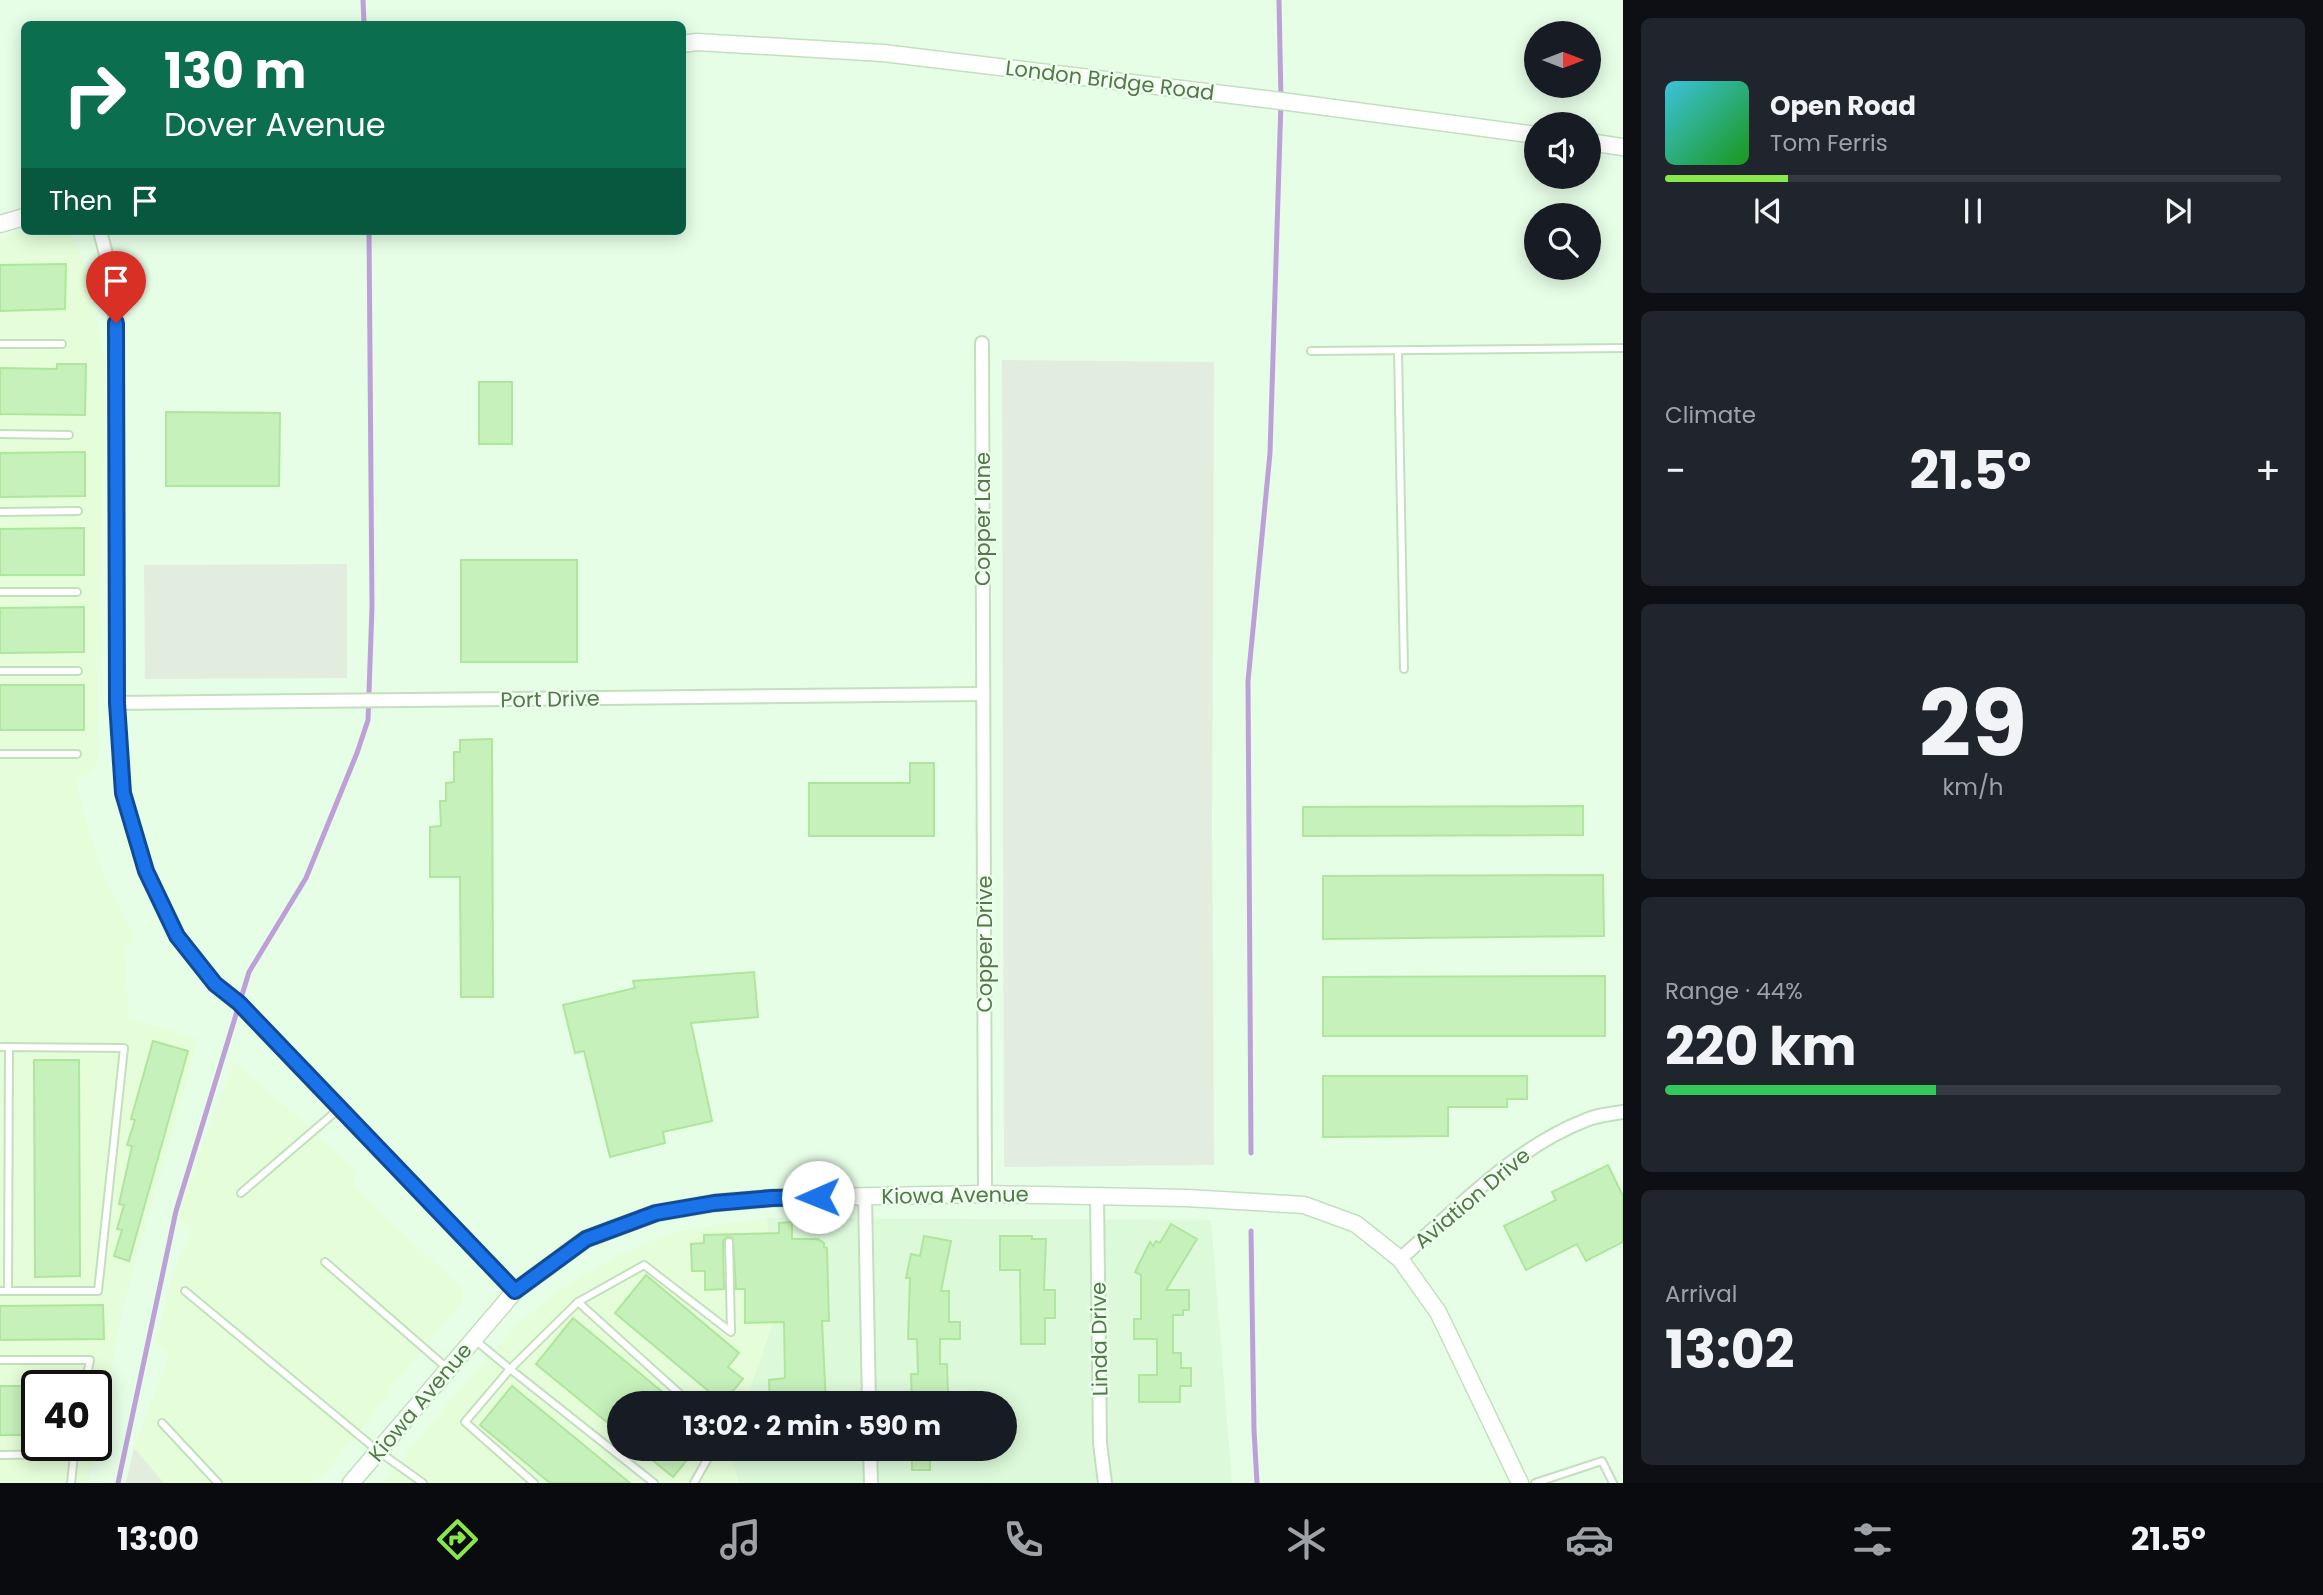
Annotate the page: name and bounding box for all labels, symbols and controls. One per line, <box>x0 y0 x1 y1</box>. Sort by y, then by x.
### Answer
north arrow <box>1524 21 1601 98</box>
map controls <box>1524 21 1601 280</box>
text: 130 m <box>164 37 306 105</box>
icon: right <box>49 49 140 140</box>
street label: London Bridge Road <box>1004 53 1216 107</box>
text: Open Road <box>1770 88 1916 124</box>
text: Dover Avenue <box>164 102 386 147</box>
button: sound <box>1524 112 1601 189</box>
text: Tom Ferris <box>1770 127 1888 159</box>
icon: arrive <box>126 182 164 220</box>
text: Then <box>49 183 112 219</box>
icon: previous <box>1749 192 1787 230</box>
icon: pause <box>1954 192 1992 230</box>
icon: next <box>2159 192 2197 230</box>
button: search <box>1524 203 1601 280</box>
pin <box>86 251 146 323</box>
icon: arrive <box>97 262 135 300</box>
text: Climate <box>1665 399 1756 431</box>
text: 21.5° <box>1910 434 2031 507</box>
text: − <box>1665 444 1686 497</box>
text: + <box>2255 444 2281 497</box>
street label: Copper Lane <box>968 452 997 586</box>
text: 29 <box>1919 660 2027 788</box>
street label: Port Drive <box>500 684 600 714</box>
text: km/h <box>1942 771 2004 803</box>
street label: Copper Drive <box>970 875 999 1013</box>
text: Range · 44% <box>1665 975 1803 1007</box>
text: 220 km <box>1665 1010 1857 1083</box>
street label: Aviation Drive <box>1408 1141 1536 1255</box>
position arrow <box>781 1160 855 1234</box>
street label: Kiowa Avenue <box>881 1179 1029 1211</box>
text: Arrival <box>1665 1278 1737 1310</box>
street label: Linda Drive <box>1084 1282 1114 1396</box>
text: 13:02 <box>1665 1313 1794 1386</box>
street label: Kiowa Avenue <box>362 1336 478 1468</box>
speed limit sign: 40 <box>21 1370 112 1461</box>
text: 13:02 · 2 min · 590 m <box>683 1408 941 1444</box>
icon: directions <box>433 1515 482 1564</box>
icon: music <box>716 1515 765 1564</box>
icon: phone <box>999 1515 1048 1564</box>
icon: climate <box>1282 1515 1331 1564</box>
icon: car <box>1565 1515 1614 1564</box>
icon: filters <box>1848 1515 1897 1564</box>
text: 13:00 <box>117 1516 199 1561</box>
text: 21.5° <box>2131 1516 2206 1561</box>

